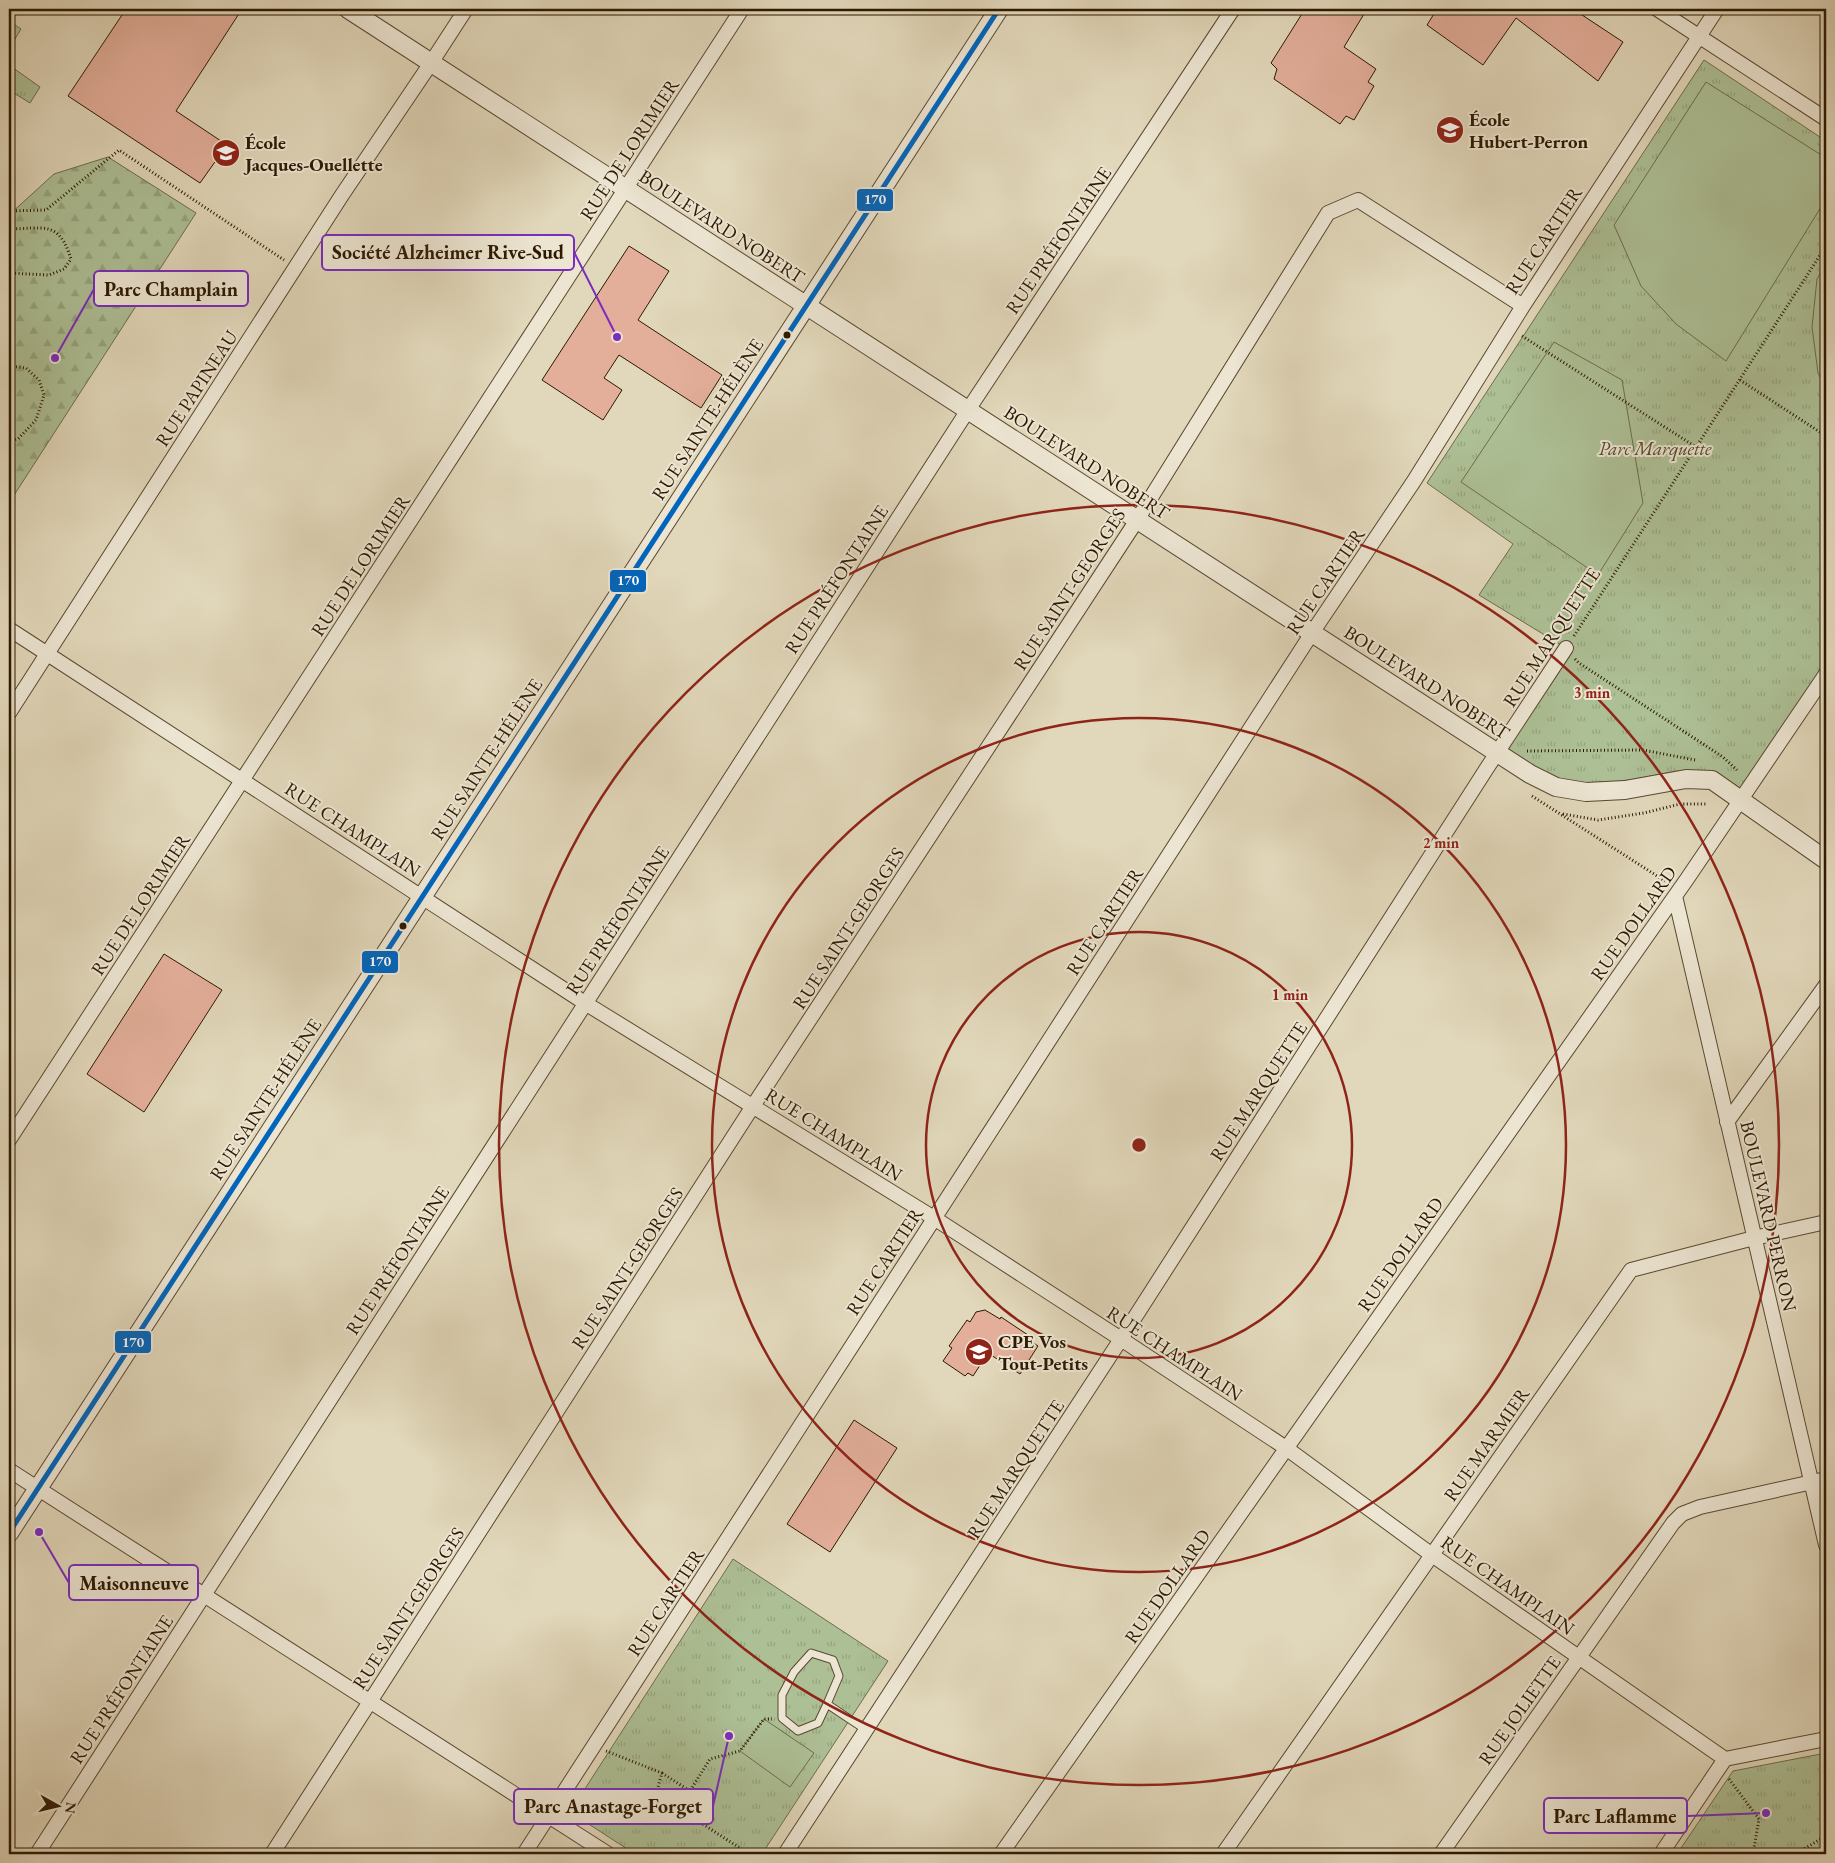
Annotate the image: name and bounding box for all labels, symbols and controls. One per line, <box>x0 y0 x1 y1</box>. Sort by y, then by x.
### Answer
street label: RUE DE LORIMIER <box>574 73 685 225</box>
place label: École Hubert-Perron <box>1469 107 1589 154</box>
school or university icon: École Hubert-Perron <box>1435 115 1465 145</box>
place label: École Jacques-Ouellette <box>243 130 383 177</box>
school or university icon: École Jacques-Ouellette <box>211 138 241 168</box>
street label: RUE PRÉFONTAINE <box>1000 162 1117 319</box>
street label: BOULEVARD NOBERT <box>634 164 809 289</box>
street label: RUE CARTIER <box>1499 181 1588 299</box>
line badge: 170 <box>856 188 894 212</box>
text: 170 <box>864 190 887 208</box>
callout: Société Alzheimer Rive-Sud <box>322 235 574 270</box>
text: Société Alzheimer Rive-Sud <box>332 239 564 265</box>
callout: Parc Champlain <box>94 271 248 306</box>
text: Parc Champlain <box>104 276 238 302</box>
street label: RUE PAPINEAU <box>149 325 243 451</box>
unlabelled marker <box>782 330 792 340</box>
street label: RUE SAINTE-HÉLÈNE <box>646 333 769 505</box>
street label: BOULEVARD NOBERT <box>999 400 1174 525</box>
park label: Parc Marquette <box>1598 436 1712 462</box>
street label: RUE DE LORIMIER <box>305 489 416 641</box>
street label: RUE PRÉFONTAINE <box>779 500 894 658</box>
street label: RUE SAINT-GEORGES <box>1008 503 1131 675</box>
street label: RUE CARTIER <box>1280 523 1371 640</box>
street label: RUE MARQUETTE <box>1497 563 1606 712</box>
line badge: 170 <box>609 569 647 593</box>
text: 170 <box>617 571 640 589</box>
street label: BOULEVARD NOBERT <box>1339 620 1514 745</box>
street label: RUE SAINTE-HÉLÈNE <box>425 673 548 845</box>
text: 3 min <box>1574 683 1611 702</box>
street label: RUE CHAMPLAIN <box>280 776 426 883</box>
street label: RUE DE LORIMIER <box>85 828 196 980</box>
text: 2 min <box>1423 833 1460 852</box>
street label: RUE PRÉFONTAINE <box>560 841 675 999</box>
street label: RUE SAINT-GEORGES <box>787 842 910 1014</box>
street label: RUE DOLLARD <box>1585 861 1682 985</box>
street label: RUE CARTIER <box>1060 862 1149 980</box>
unlabelled marker <box>398 921 408 931</box>
line badge: 170 <box>361 950 399 974</box>
text: 170 <box>369 952 392 970</box>
text: 1 min <box>1272 985 1309 1004</box>
street label: RUE SAINTE-HÉLÈNE <box>204 1013 327 1185</box>
street label: RUE MARQUETTE <box>1204 1017 1313 1166</box>
street label: RUE CHAMPLAIN <box>760 1082 907 1187</box>
street label: BOULEVARD PERRON <box>1734 1119 1803 1314</box>
centre of rings <box>1130 1136 1148 1154</box>
street label: RUE PRÉFONTAINE <box>340 1181 455 1339</box>
street label: RUE SAINT-GEORGES <box>566 1182 689 1354</box>
street label: RUE DOLLARD <box>1352 1192 1449 1316</box>
street label: RUE CARTIER <box>840 1202 929 1320</box>
street label: RUE CHAMPLAIN <box>1102 1300 1248 1407</box>
place label: CPE Vos Tout-Petits <box>998 1329 1088 1376</box>
line badge: 170 <box>114 1330 152 1354</box>
text: 170 <box>122 1333 145 1351</box>
school or university icon: CPE Vos Tout-Petits <box>964 1337 994 1367</box>
street label: RUE MARMIER <box>1438 1382 1535 1506</box>
street label: RUE MARQUETTE <box>961 1395 1070 1544</box>
street label: RUE SAINT-GEORGES <box>347 1522 470 1694</box>
street label: RUE DOLLARD <box>1119 1524 1216 1648</box>
street label: RUE CHAMPLAIN <box>1436 1530 1579 1641</box>
street label: RUE CARTIER <box>621 1543 710 1661</box>
callout: Maisonneuve <box>69 1565 198 1600</box>
text: Maisonneuve <box>79 1570 189 1596</box>
street label: RUE PRÉFONTAINE <box>64 1610 179 1768</box>
street label: RUE JOLIETTE <box>1473 1651 1566 1770</box>
north arrow <box>32 1780 82 1830</box>
callout: Parc Anastage-Forget <box>514 1789 713 1824</box>
text: Parc Anastage-Forget <box>524 1793 703 1819</box>
callout: Parc Laflamme <box>1544 1798 1687 1833</box>
text: N <box>61 1801 81 1815</box>
text: Parc Laflamme <box>1553 1803 1677 1829</box>

